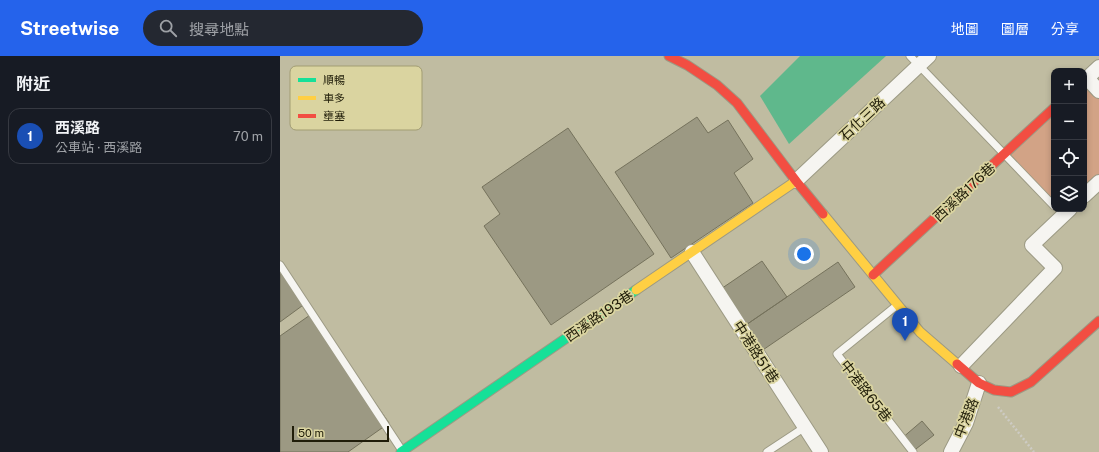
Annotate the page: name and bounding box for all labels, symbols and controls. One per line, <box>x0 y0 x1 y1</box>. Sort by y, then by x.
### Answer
search box <box>143 10 423 46</box>
text: Streetwise <box>20 17 119 39</box>
icon: search <box>157 17 179 39</box>
text: 搜尋地點 <box>189 21 249 38</box>
text: 地圖 <box>951 21 979 37</box>
text: 圖層 <box>1001 21 1029 37</box>
text: 分享 <box>1051 21 1079 37</box>
legend <box>290 66 422 130</box>
map controls <box>1051 68 1087 212</box>
button: + <box>1051 68 1087 104</box>
text: 附近 <box>16 74 50 94</box>
text: 順暢 <box>323 74 345 86</box>
text: 車多 <box>323 92 345 104</box>
street label: 石化三路 <box>836 94 888 144</box>
button: − <box>1051 104 1087 140</box>
text: 壅塞 <box>323 110 345 122</box>
text: 西溪路 <box>55 119 100 136</box>
text: 1 <box>27 129 33 144</box>
text: 70 m <box>233 129 263 144</box>
text: 公車站 · 西溪路 <box>55 140 142 155</box>
button: locate <box>1051 140 1087 176</box>
street label: 西溪路176巷 <box>930 159 998 225</box>
button: layers <box>1051 176 1087 212</box>
your location <box>794 244 814 264</box>
street label: 西溪路193巷 <box>562 287 636 345</box>
pin: 1 <box>892 308 918 341</box>
street label: 中港路51巷 <box>730 318 782 386</box>
street label: 中港路65巷 <box>837 357 895 425</box>
street label: 中港路 <box>951 396 981 440</box>
scale bar <box>292 424 389 443</box>
text: 50 m <box>298 427 324 439</box>

